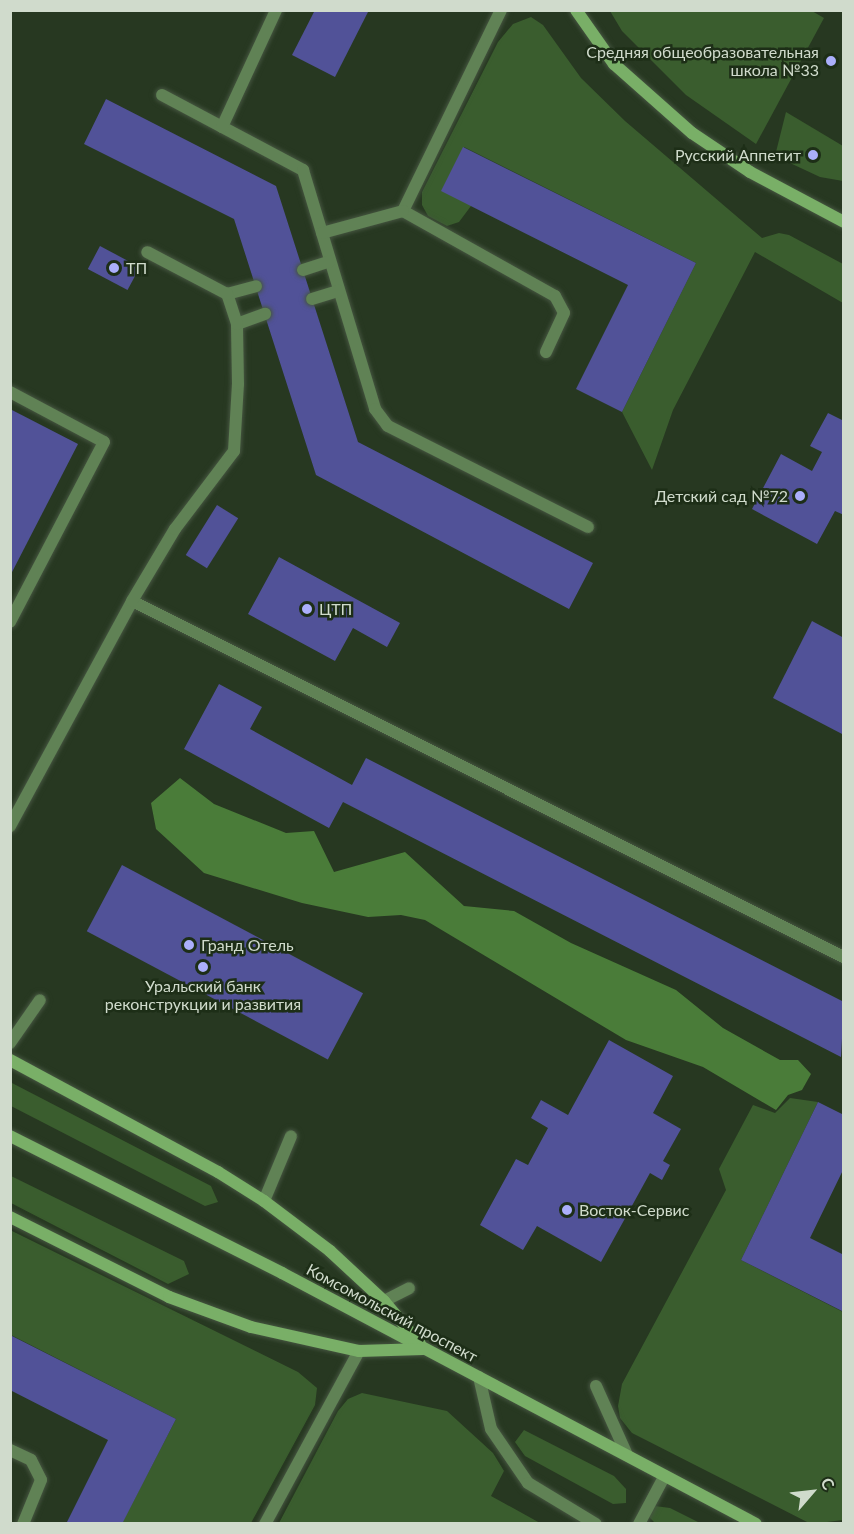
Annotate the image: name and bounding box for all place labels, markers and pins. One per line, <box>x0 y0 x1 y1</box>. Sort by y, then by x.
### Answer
place label: Средняя общеобразовательная школа №33 <box>586 42 819 80</box>
marker: Средняя общеобразовательная школа №33 <box>824 54 838 68</box>
place label: Русский Аппетит <box>675 145 801 165</box>
marker: Русский Аппетит <box>806 148 820 162</box>
place label: ТП <box>126 258 147 278</box>
marker: ТП <box>107 261 121 275</box>
place label: Детский сад №72 <box>655 486 788 506</box>
marker: Детский сад №72 <box>793 489 807 503</box>
place label: ЦТП <box>319 599 352 619</box>
marker: ЦТП <box>300 602 314 616</box>
place label: Гранд Отель <box>201 935 294 955</box>
marker: Гранд Отель <box>182 938 196 952</box>
marker: Уральский банк реконструкции и развития <box>196 960 210 974</box>
place label: Уральский банк реконструкции и развития <box>105 976 301 1014</box>
place label: Восток-Сервис <box>579 1200 689 1220</box>
marker: Восток-Сервис <box>560 1203 574 1217</box>

